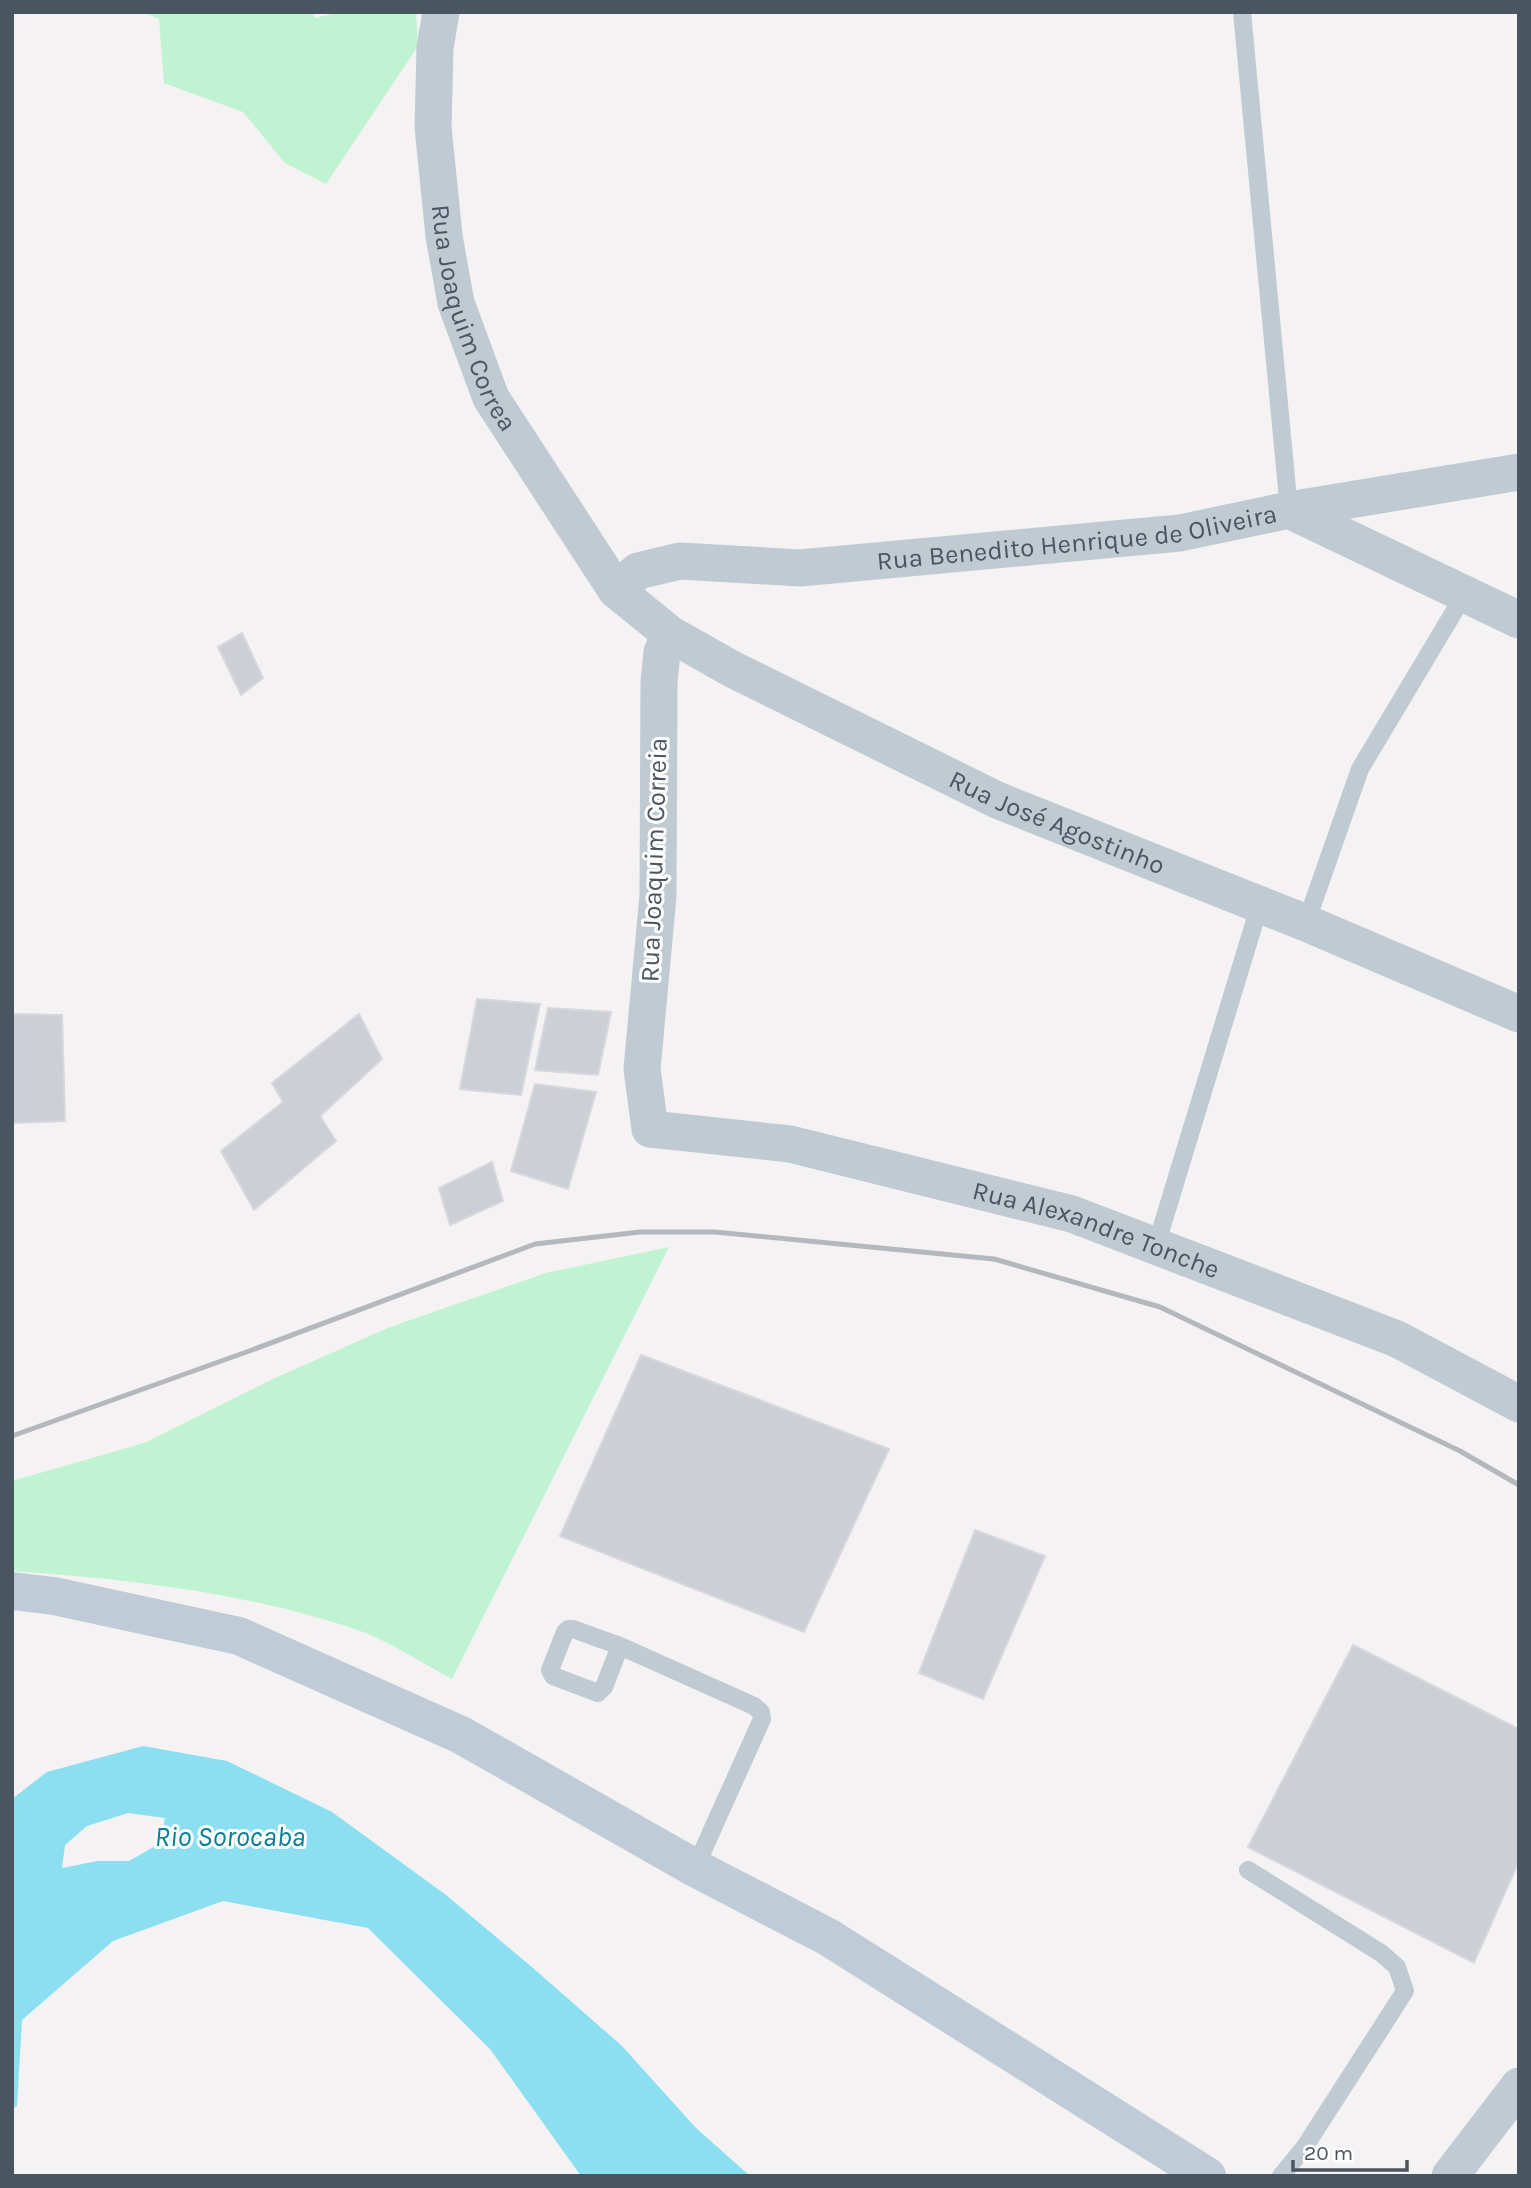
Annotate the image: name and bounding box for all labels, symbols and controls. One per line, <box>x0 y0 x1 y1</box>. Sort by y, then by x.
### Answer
street label: Rua Joaquim Correa <box>425 203 524 437</box>
street label: Rua Benedito Henrique de Oliveira <box>875 498 1280 576</box>
street label: Rua Joaquim Correia <box>634 737 674 983</box>
street label: Rua José Agostinho <box>944 763 1169 881</box>
street label: Rua Alexandre Tonche <box>969 1174 1224 1285</box>
water label: Rio Sorocaba <box>155 1820 305 1853</box>
scale bar <box>1293 2128 1407 2172</box>
text: 20 m <box>1304 2141 1353 2165</box>

